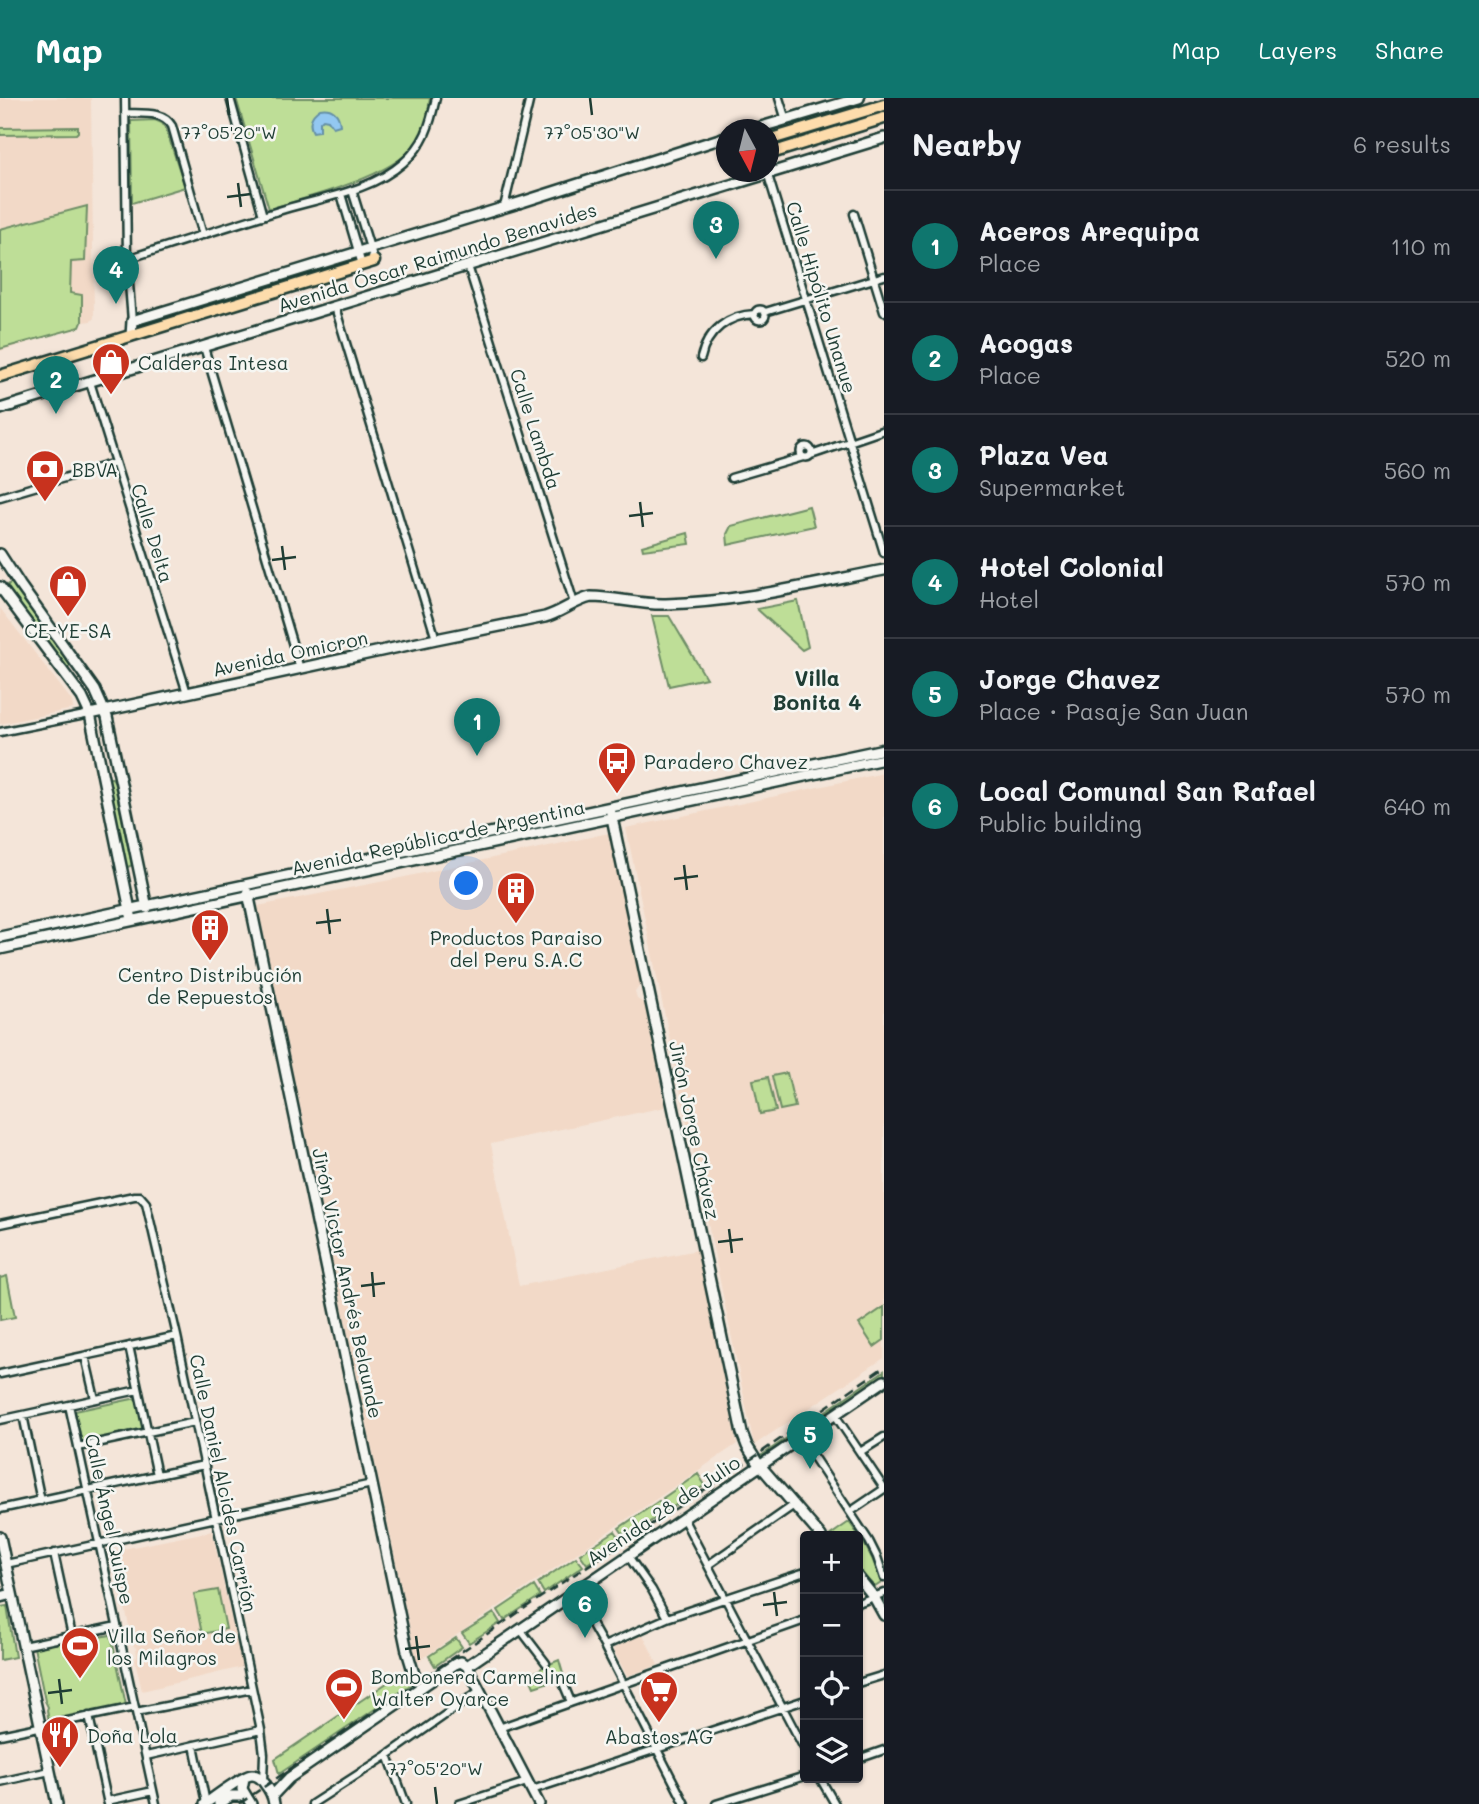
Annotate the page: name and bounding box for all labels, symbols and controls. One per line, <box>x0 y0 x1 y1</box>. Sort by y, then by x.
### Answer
text: Map <box>35 28 103 71</box>
text: Map <box>1172 34 1220 65</box>
text: Layers <box>1258 34 1337 65</box>
text: Share <box>1375 34 1444 65</box>
north arrow <box>716 119 779 182</box>
text: 77°05'20"W <box>181 120 277 144</box>
text: 77°05'30"W <box>544 120 640 144</box>
text: Nearby <box>912 124 1022 164</box>
text: 6 results <box>1353 129 1451 159</box>
street label: Avenida Óscar Raimundo Benavides <box>274 196 600 318</box>
street label: Calle Hipólito Unanue <box>781 198 863 396</box>
pin: 3 <box>693 201 739 259</box>
text: Aceros Arequipa <box>979 214 1200 248</box>
text: 1 <box>930 231 940 261</box>
text: 110 m <box>1391 231 1451 261</box>
pin: 4 <box>93 246 139 304</box>
text: Place <box>979 248 1041 278</box>
text: Acogas <box>979 326 1073 360</box>
shop icon: Calderas Intesa <box>90 341 132 396</box>
text: 2 <box>929 343 941 373</box>
text: 520 m <box>1385 343 1451 373</box>
place label: Calderas Intesa <box>138 350 289 375</box>
pin: 2 <box>33 356 79 414</box>
text: Place <box>979 360 1041 390</box>
street label: Calle Lambda <box>505 365 567 493</box>
text: Plaza Vea <box>979 438 1108 472</box>
bank icon: BBVA <box>24 448 66 503</box>
text: 3 <box>928 455 942 485</box>
text: 560 m <box>1384 455 1451 485</box>
place label: BBVA <box>72 457 118 482</box>
text: Supermarket <box>979 472 1125 502</box>
street label: Calle Delta <box>126 480 180 586</box>
text: Hotel Colonial <box>979 550 1164 584</box>
shop icon: CE-YE-SA <box>47 563 89 618</box>
text: 4 <box>928 567 942 597</box>
text: 570 m <box>1385 567 1451 597</box>
text: Hotel <box>979 584 1039 614</box>
place label: CE-YE-SA <box>24 618 112 643</box>
street label: Avenida Omicron <box>210 624 370 682</box>
text: Jorge Chavez <box>979 662 1160 696</box>
district label: Villa Bonita 4 <box>772 664 862 715</box>
text: 5 <box>928 679 942 709</box>
text: 570 m <box>1385 679 1451 709</box>
text: Place · Pasaje San Juan <box>979 696 1249 726</box>
pin: 1 <box>454 698 500 756</box>
bus stop icon: Paradero Chavez <box>596 740 638 795</box>
place label: Paradero Chavez <box>644 749 808 774</box>
text: Local Comunal San Rafael <box>979 774 1316 808</box>
text: 6 <box>928 791 942 821</box>
text: 640 m <box>1384 791 1451 821</box>
street label: Avenida República de Argentina <box>289 794 587 880</box>
text: Public building <box>979 808 1142 838</box>
your location <box>449 866 483 900</box>
building icon: Productos Paraiso del Peru S.A.C <box>495 870 537 925</box>
building icon: Centro Distribución de Repuestos <box>189 907 231 962</box>
place label: Productos Paraiso del Peru S.A.C <box>430 925 602 972</box>
place label: Centro Distribución de Repuestos <box>118 962 302 1009</box>
street label: Jirón Jorge Chávez <box>664 1038 726 1222</box>
street label: Jirón Victor Andrés Belaunde <box>307 1146 389 1420</box>
street label: Calle Daniel Alcides Carrión <box>184 1352 264 1614</box>
pin: 5 <box>787 1411 833 1469</box>
street label: Calle Ángel Quispe <box>80 1431 140 1607</box>
street label: Avenida 28 de Julio <box>581 1449 745 1571</box>
map controls <box>800 1531 863 1783</box>
button: + <box>800 1531 863 1594</box>
pin: 6 <box>562 1580 608 1638</box>
button: − <box>800 1594 863 1657</box>
place label: Villa Señor de los Milagros <box>107 1623 236 1670</box>
sports icon: Villa Señor de los Milagros <box>59 1625 101 1680</box>
button: locate <box>800 1657 863 1720</box>
place label: Bombonera Carmelina Walter Oyarce <box>371 1664 577 1711</box>
sports icon: Bombonera Carmelina Walter Oyarce <box>323 1666 365 1721</box>
supermarket icon: Abastos AG <box>638 1669 680 1724</box>
restaurant icon: Doña Lola <box>39 1714 81 1769</box>
button: layers <box>800 1720 863 1783</box>
place label: Doña Lola <box>87 1723 178 1748</box>
place label: Abastos AG <box>605 1724 713 1749</box>
text: 77°05'20"W <box>387 1756 483 1780</box>

